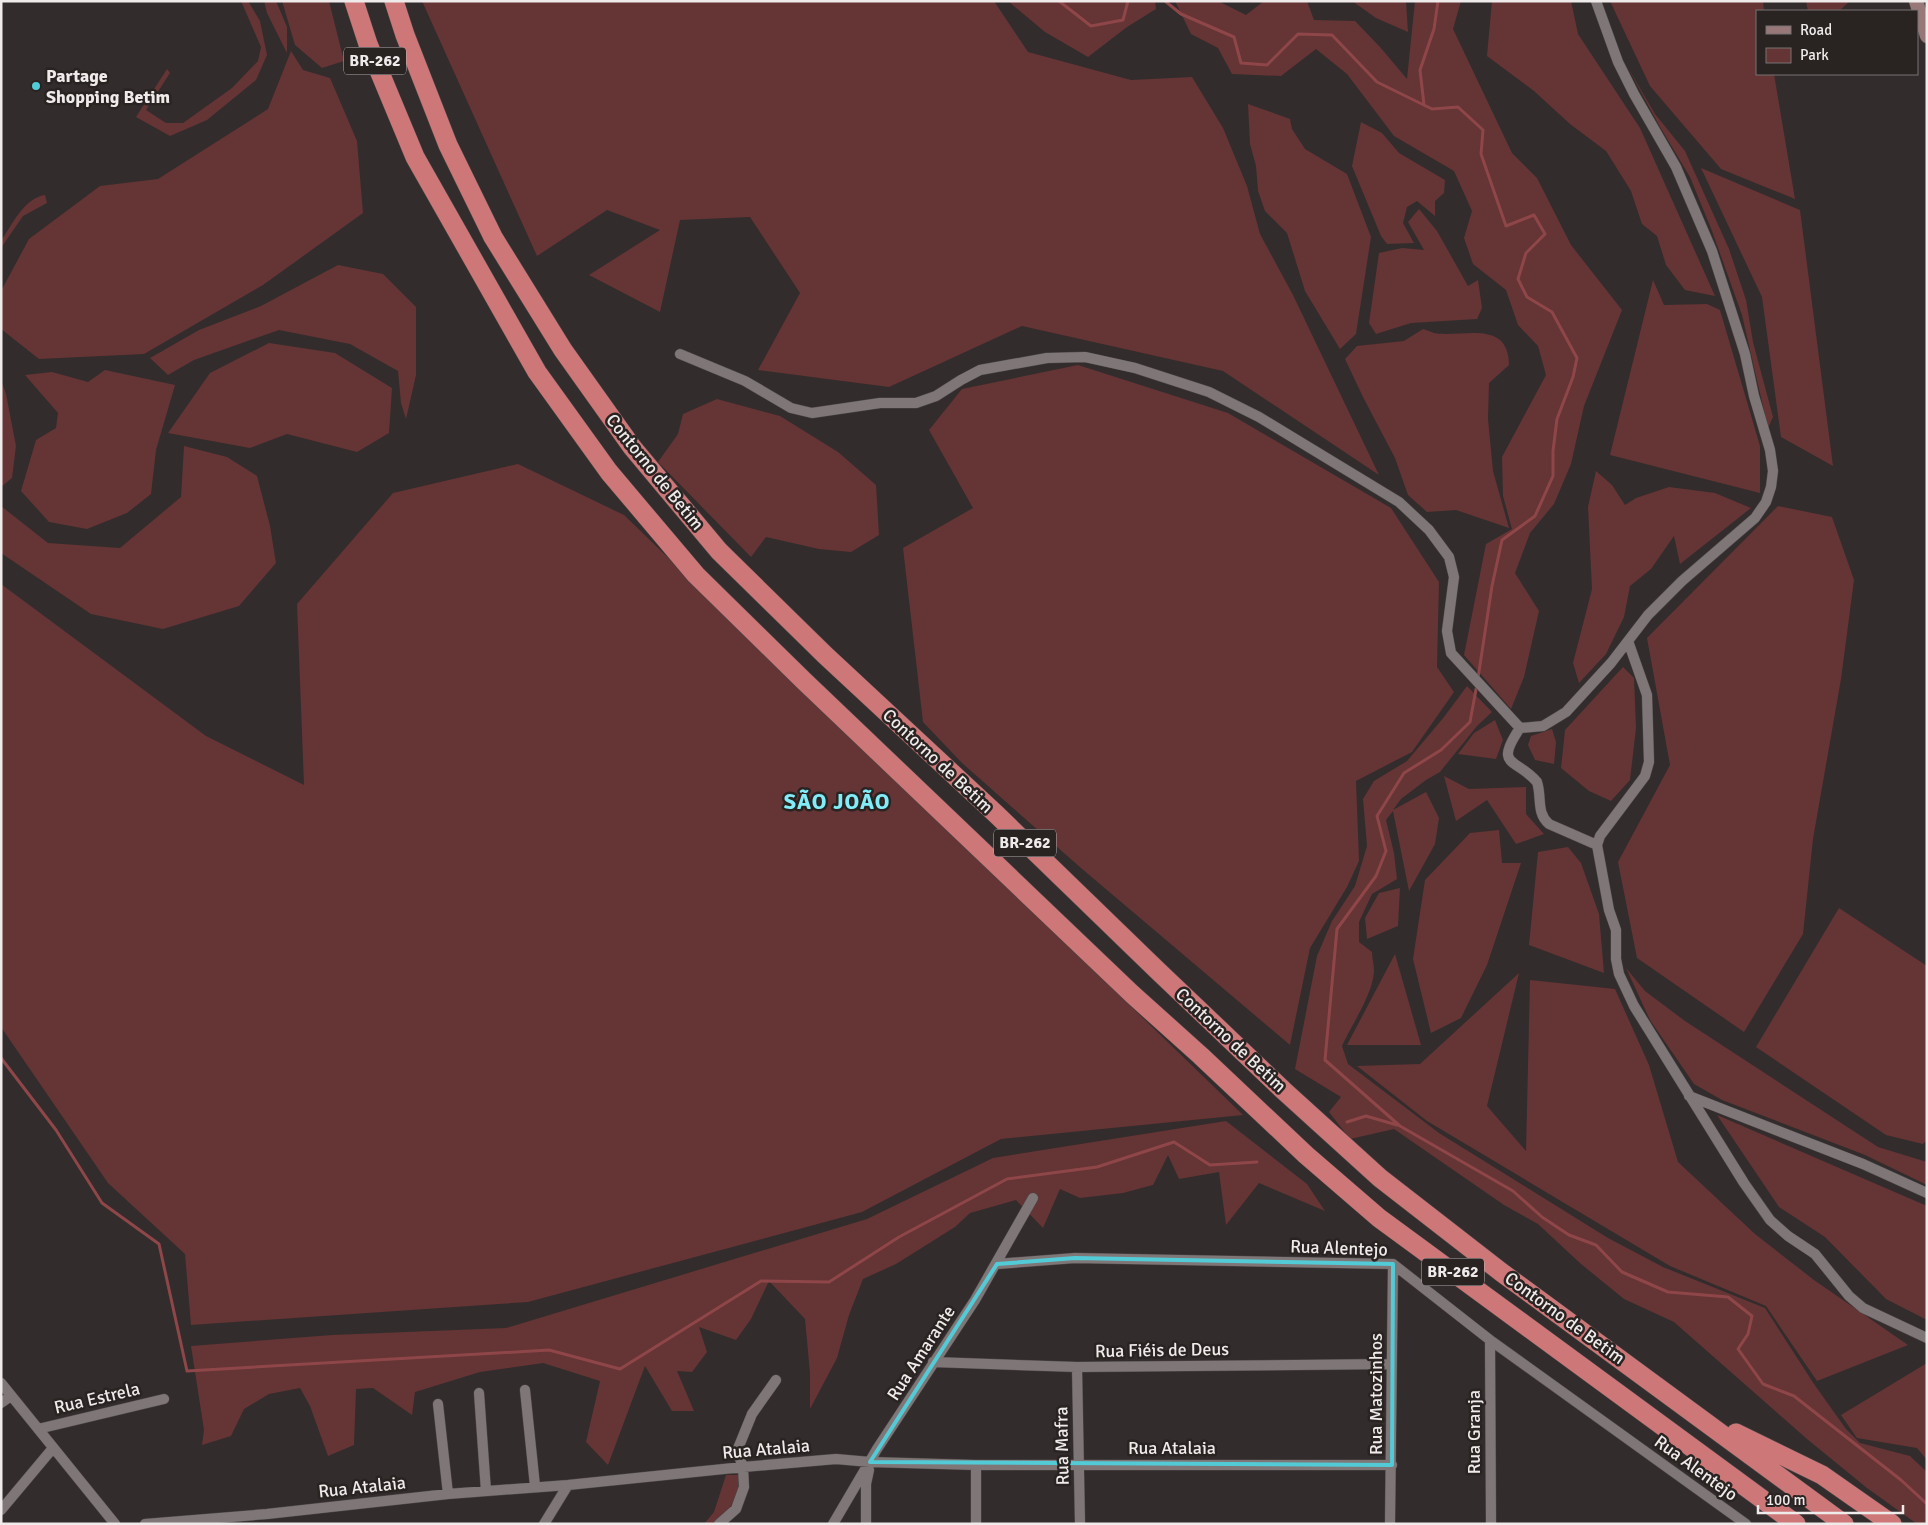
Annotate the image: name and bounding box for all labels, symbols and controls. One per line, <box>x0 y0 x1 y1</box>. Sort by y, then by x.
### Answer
legend <box>1756 10 1918 75</box>
text: Road <box>1800 21 1832 39</box>
text: Park <box>1800 46 1829 64</box>
road number: BR-262 <box>344 48 406 74</box>
place label: Partage Shopping Betim <box>46 65 170 108</box>
marker: Partage Shopping Betim <box>30 80 42 92</box>
street label: Contorno de Betim <box>601 409 709 535</box>
street label: Contorno de Betim <box>878 704 998 818</box>
district label: SÃO JOÃO <box>784 788 890 815</box>
road number: BR-262 <box>994 830 1056 856</box>
street label: Contorno de Betim <box>1171 983 1291 1097</box>
street label: Rua Alentejo <box>1290 1235 1388 1261</box>
road number: BR-262 <box>1422 1258 1484 1286</box>
street label: Contorno de Betim <box>1501 1267 1629 1369</box>
street label: Rua Amarante <box>882 1302 960 1404</box>
street label: Rua Matozinhos <box>1365 1333 1387 1455</box>
street label: Rua Fiéis de Deus <box>1095 1338 1229 1362</box>
street label: Rua Estrela <box>52 1377 142 1419</box>
street label: Rua Granja <box>1463 1390 1485 1474</box>
street label: Rua Mafra <box>1050 1406 1074 1486</box>
street label: Rua Alentejo <box>1650 1430 1742 1506</box>
street label: Rua Atalaia <box>721 1434 811 1464</box>
street label: Rua Atalaia <box>1128 1437 1216 1459</box>
street label: Rua Atalaia <box>317 1471 407 1503</box>
scale bar <box>1758 1482 1903 1514</box>
text: 100 m <box>1766 1491 1806 1509</box>

